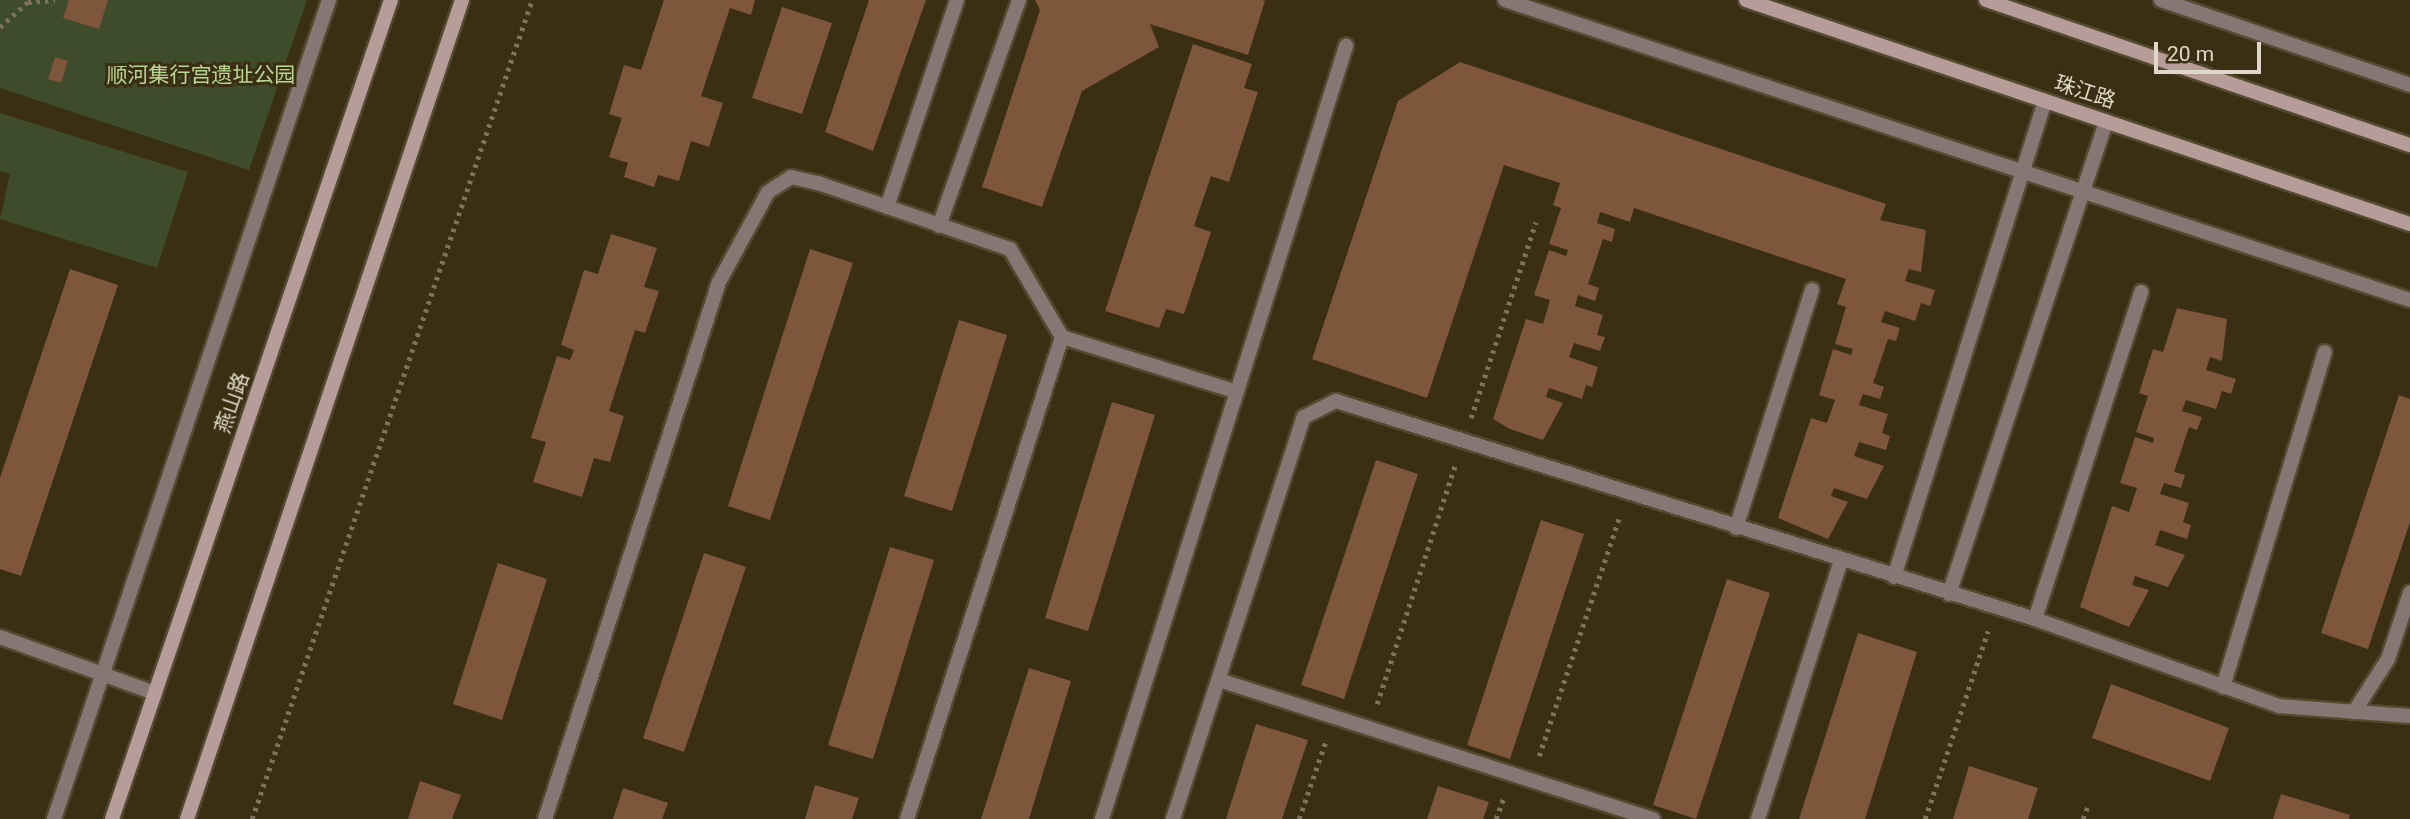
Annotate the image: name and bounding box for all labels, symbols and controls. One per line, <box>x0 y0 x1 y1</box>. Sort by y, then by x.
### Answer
scale bar <box>2158 28 2265 72</box>
text: 20 m <box>2167 42 2214 66</box>
park label: 顺河集行宫遗址公园 <box>107 62 295 88</box>
street label: 珠江路 <box>2051 70 2119 114</box>
street label: 燕山路 <box>210 369 254 437</box>

